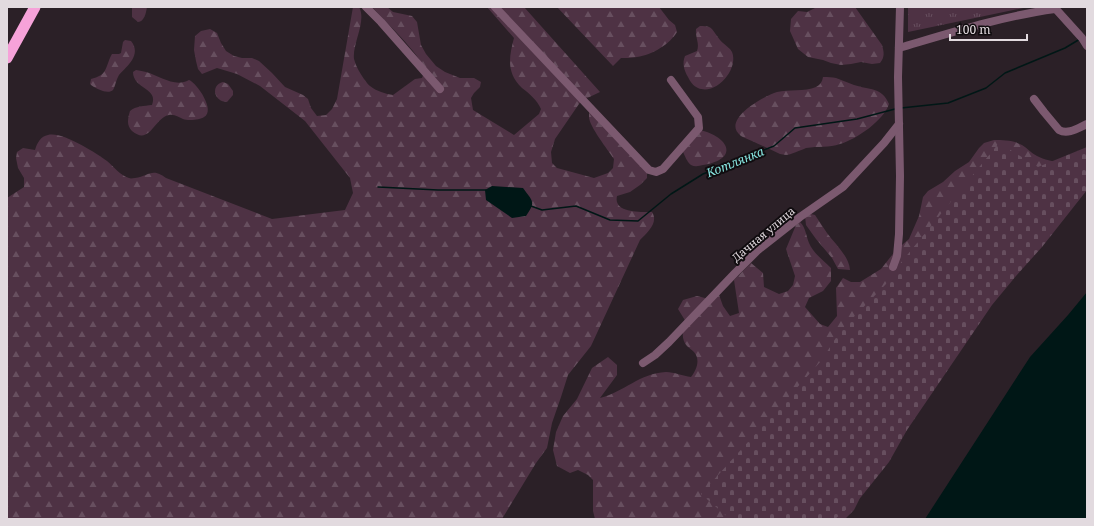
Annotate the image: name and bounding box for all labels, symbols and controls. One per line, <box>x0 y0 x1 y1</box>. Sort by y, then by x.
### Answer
scale bar <box>950 16 1027 42</box>
text: 100 m <box>956 21 991 38</box>
water label: Котлянка <box>703 143 767 182</box>
street label: Дачная улица <box>728 203 798 265</box>

